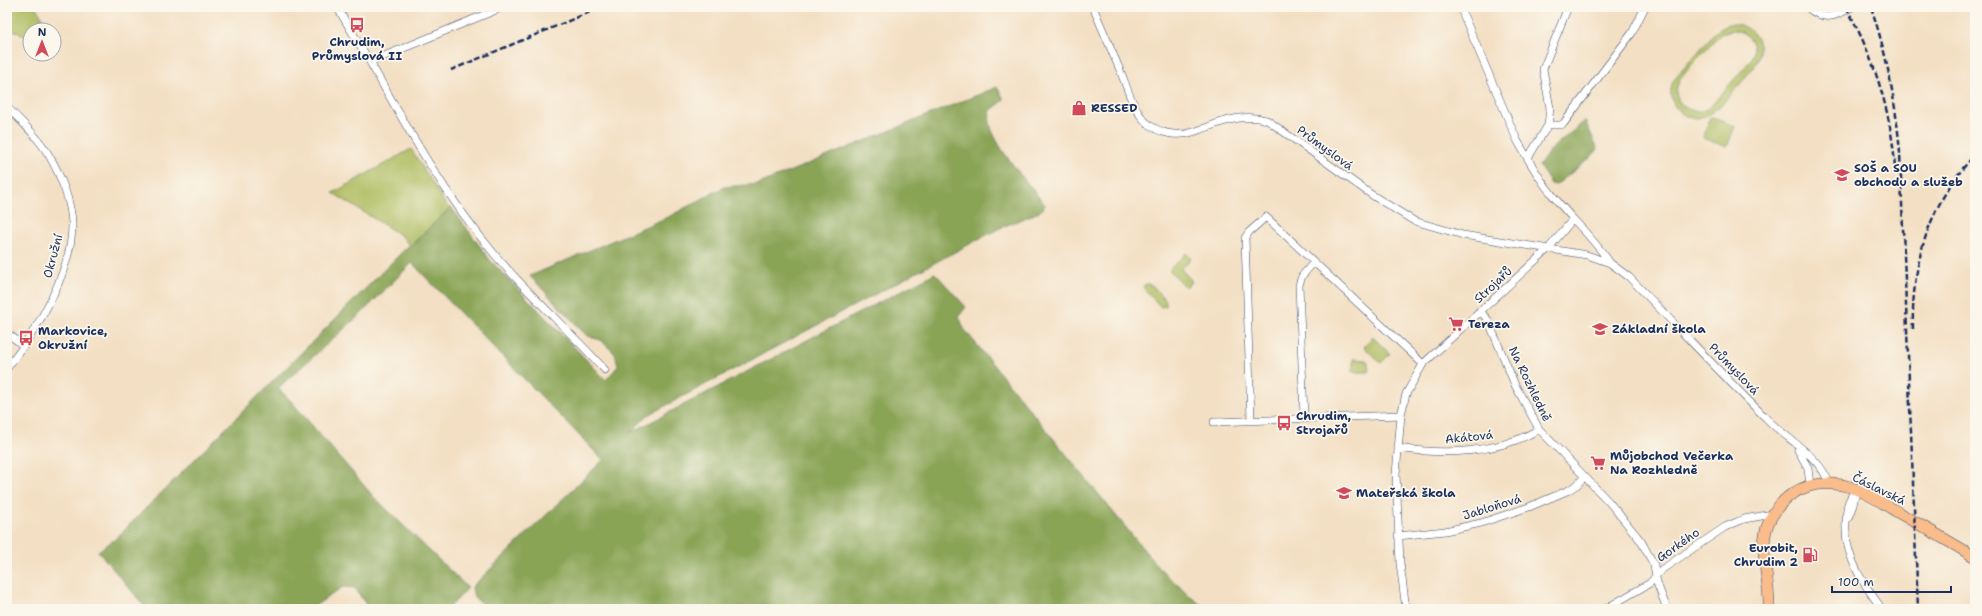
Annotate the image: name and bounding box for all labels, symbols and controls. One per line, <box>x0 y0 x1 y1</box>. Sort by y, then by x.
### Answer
bus stop icon: Chrudim, Průmyslová II <box>348 16 366 34</box>
north arrow <box>22 22 62 62</box>
text: N <box>38 25 47 40</box>
place label: Chrudim, Průmyslová II <box>312 34 402 64</box>
shop icon: RESSED <box>1070 99 1088 117</box>
place label: RESSED <box>1091 100 1138 116</box>
street label: Průmyslová <box>1294 122 1357 174</box>
place label: SOŠ a SOU obchodu a služeb <box>1854 160 1963 190</box>
school or university icon: SOŠ a SOU obchodu a služeb <box>1833 166 1851 184</box>
street label: Okružní <box>39 232 67 280</box>
street label: Strojařů <box>1470 263 1516 307</box>
supermarket icon: Tereza <box>1447 315 1465 333</box>
place label: Tereza <box>1468 316 1511 332</box>
school or university icon: Základní škola <box>1591 320 1609 338</box>
place label: Základní škola <box>1612 321 1706 337</box>
place label: Markovice, Okružní <box>38 323 107 353</box>
bus stop icon: Markovice, Okružní <box>17 329 35 347</box>
street label: Průmyslová <box>1705 340 1763 399</box>
street label: Na Rozhledně <box>1505 344 1555 424</box>
place label: Chrudim, Strojařů <box>1296 408 1351 438</box>
bus stop icon: Chrudim, Strojařů <box>1275 414 1293 432</box>
street label: Akátová <box>1444 426 1494 447</box>
place label: Můjobchod Večerka Na Rozhledně <box>1610 448 1734 478</box>
supermarket icon: Můjobchod Večerka Na Rozhledně <box>1589 454 1607 472</box>
street label: Čáslavská <box>1850 469 1909 509</box>
school or university icon: Mateřská škola <box>1335 484 1353 502</box>
place label: Mateřská škola <box>1356 485 1456 501</box>
street label: Jabloňová <box>1461 490 1524 523</box>
street label: Gorkého <box>1653 524 1703 566</box>
place label: Eurobit, Chrudim 2 <box>1734 540 1799 570</box>
fuel station icon: Eurobit, Chrudim 2 <box>1801 546 1819 564</box>
scale bar <box>1832 568 1951 594</box>
text: 100 m <box>1838 574 1874 590</box>

